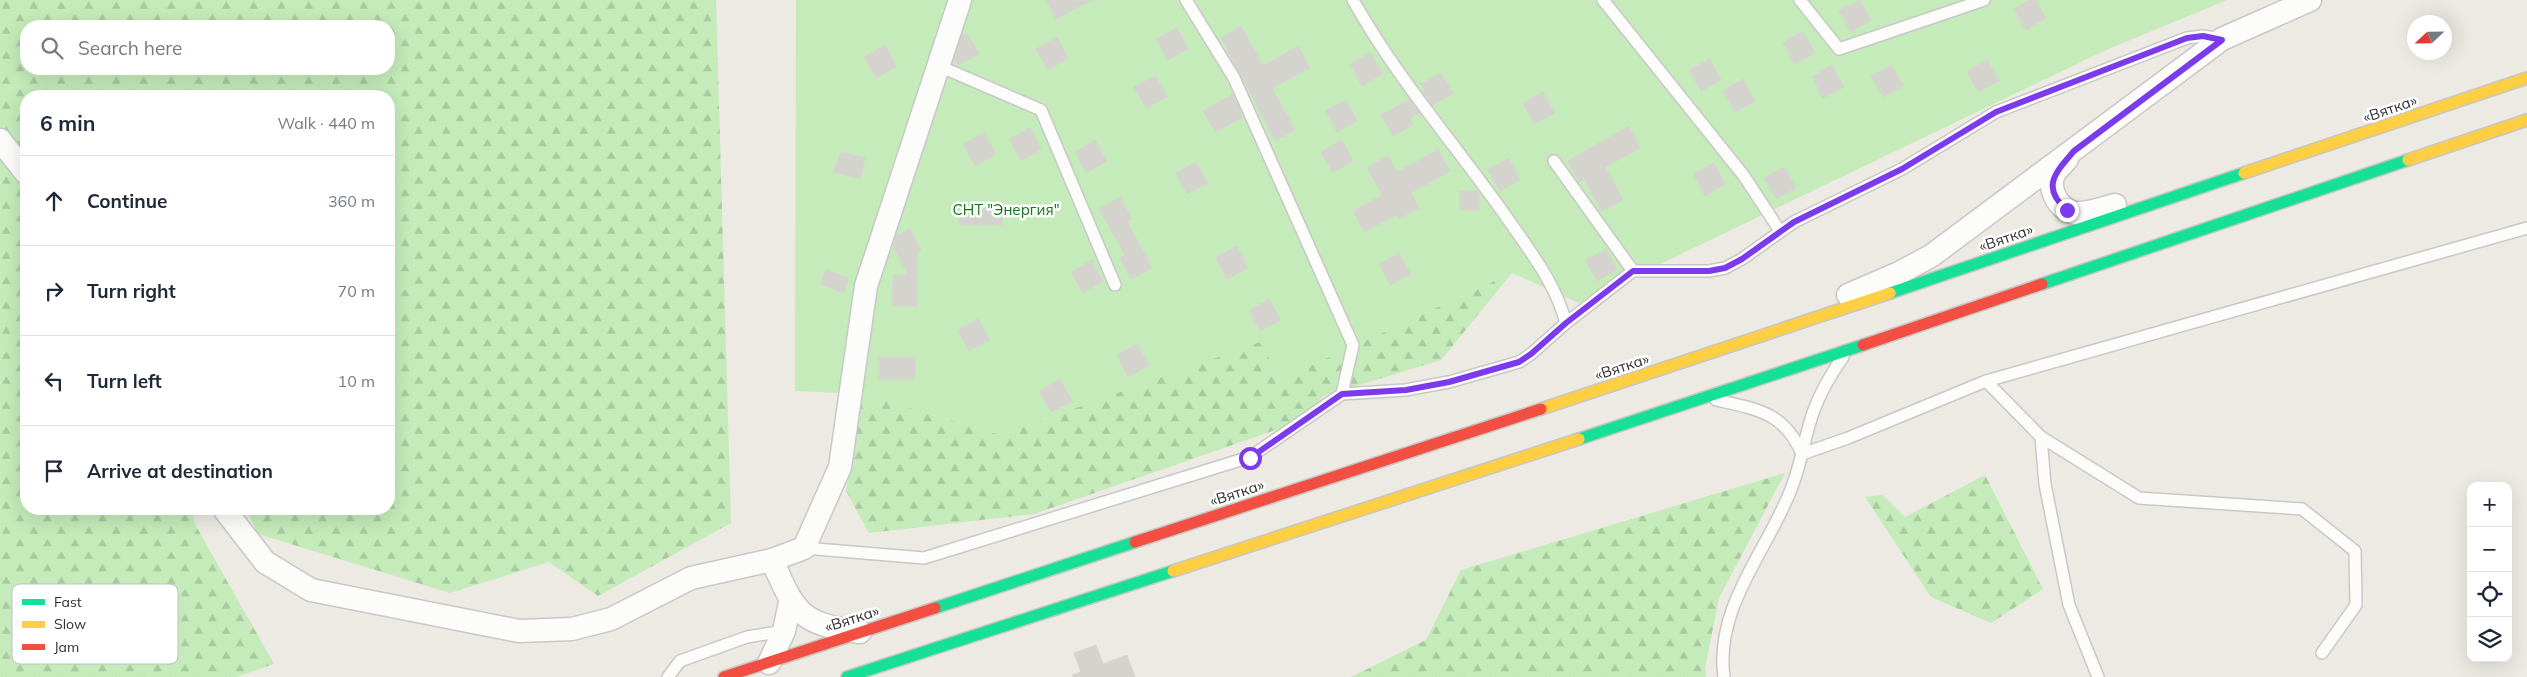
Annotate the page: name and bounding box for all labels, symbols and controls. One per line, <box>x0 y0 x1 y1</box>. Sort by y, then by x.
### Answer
north arrow <box>2407 15 2452 60</box>
search box <box>20 20 395 75</box>
icon: search <box>38 34 66 62</box>
text: Search here <box>78 36 182 60</box>
street label: «Вятка» <box>2360 90 2420 127</box>
text: 6 min <box>40 110 95 136</box>
text: Walk · 440 m <box>277 113 375 133</box>
icon: ahead <box>40 187 68 215</box>
text: Continue <box>87 189 167 213</box>
text: 360 m <box>328 191 375 211</box>
route end <box>2056 199 2079 222</box>
park label: СНТ "Энергия" <box>952 200 1060 219</box>
street label: «Вятка» <box>1976 219 2036 256</box>
icon: right <box>40 277 68 305</box>
text: Turn right <box>87 279 176 303</box>
text: 70 m <box>338 281 375 301</box>
street label: «Вятка» <box>1592 349 1652 384</box>
icon: left <box>40 367 68 395</box>
text: Turn left <box>87 369 162 393</box>
text: 10 m <box>338 371 375 391</box>
route start <box>1239 447 1262 470</box>
icon: arrive <box>40 457 68 485</box>
text: Arrive at destination <box>87 459 273 483</box>
street label: «Вятка» <box>1207 475 1267 510</box>
map controls <box>2467 482 2512 662</box>
button: + <box>2467 482 2512 527</box>
button: − <box>2467 527 2512 572</box>
button: locate <box>2467 572 2512 617</box>
legend <box>12 584 178 664</box>
text: Fast <box>54 593 82 611</box>
street label: «Вятка» <box>822 601 882 636</box>
text: Slow <box>54 615 86 633</box>
button: layers <box>2467 617 2512 662</box>
text: Jam <box>54 638 79 656</box>

